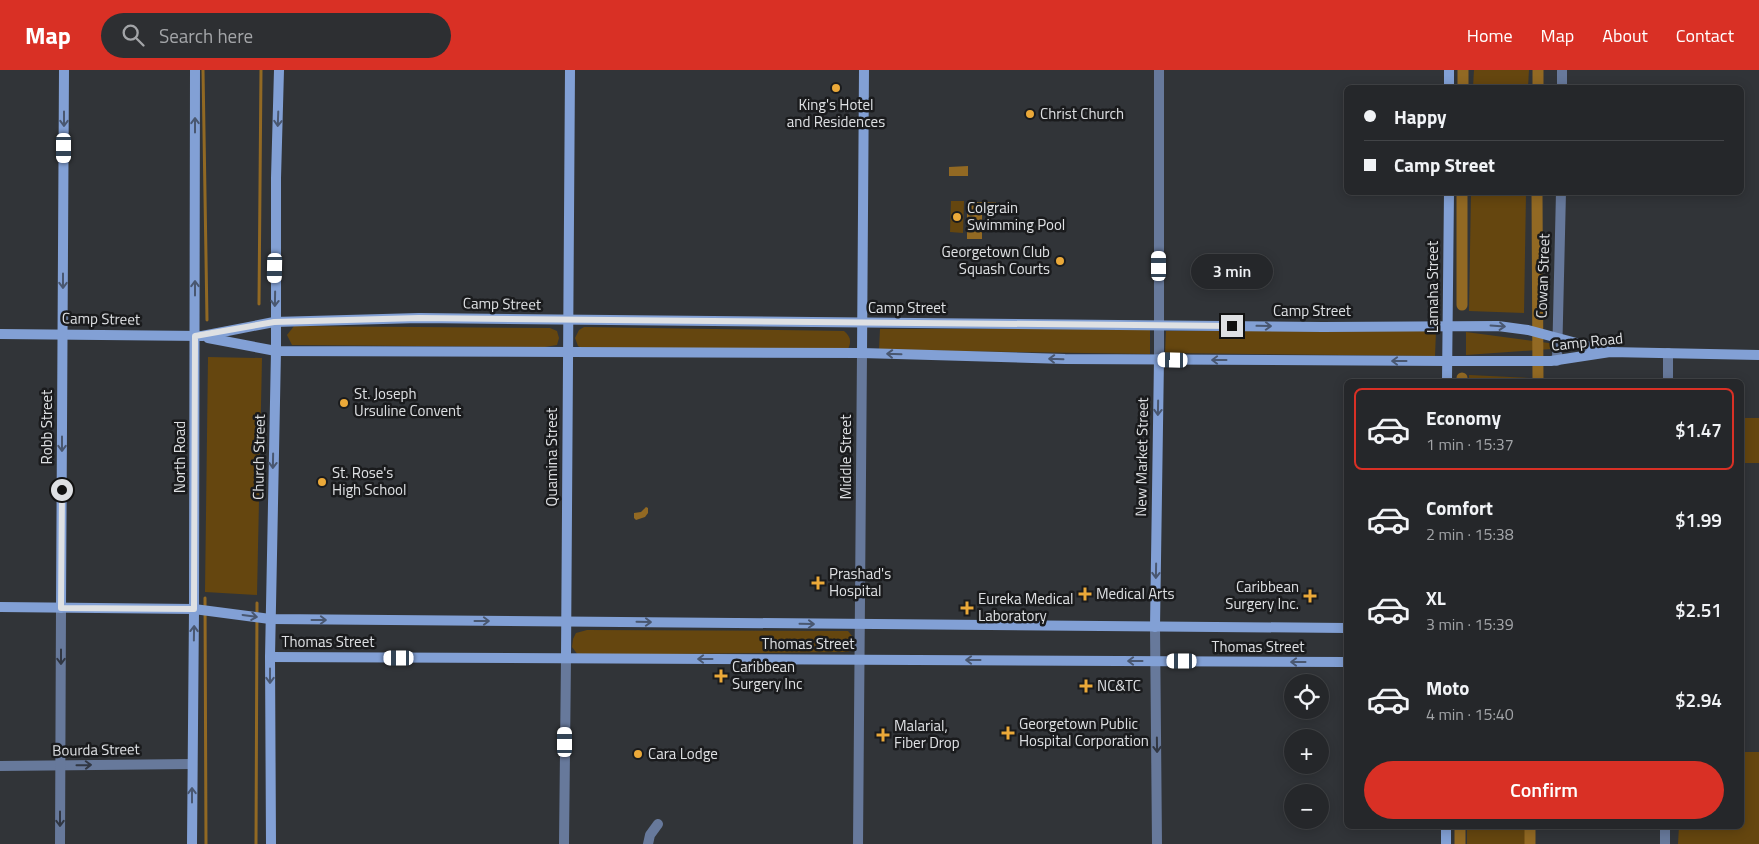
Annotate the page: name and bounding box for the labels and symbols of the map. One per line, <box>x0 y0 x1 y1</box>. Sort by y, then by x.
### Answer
marker: King's Hotel and Residences <box>830 82 842 94</box>
place label: King's Hotel and Residences <box>787 93 885 133</box>
place label: Christ Church <box>1040 102 1124 125</box>
marker: Christ Church <box>1024 108 1036 120</box>
one-way arrow <box>59 110 69 126</box>
one-way arrow <box>273 110 283 126</box>
one-way arrow <box>190 117 200 134</box>
car <box>56 133 71 163</box>
place label: Colgrain Swimming Pool <box>967 196 1065 236</box>
marker: Colgrain Swimming Pool <box>951 211 963 223</box>
street label: Cowan Street <box>1530 233 1555 319</box>
place label: Georgetown Club Squash Courts <box>942 240 1050 280</box>
street label: Lamaha Street <box>1421 240 1444 333</box>
car <box>1151 251 1166 281</box>
car <box>267 253 282 283</box>
callout: 3 min <box>1191 254 1273 288</box>
marker: Georgetown Club Squash Courts <box>1054 255 1066 267</box>
one-way arrow <box>58 272 68 289</box>
one-way arrow <box>190 280 200 296</box>
one-way arrow <box>270 290 280 306</box>
street label: Camp Street <box>463 291 542 316</box>
street label: Camp Street <box>868 296 947 319</box>
street label: Camp Street <box>1273 299 1352 322</box>
street label: Camp Street <box>62 306 141 331</box>
route end <box>1221 315 1243 337</box>
one-way arrow <box>1256 321 1272 331</box>
one-way arrow <box>1490 322 1506 331</box>
street label: Camp Road <box>1550 326 1624 357</box>
one-way arrow <box>886 349 902 359</box>
car <box>1157 352 1188 368</box>
one-way arrow <box>1048 354 1064 363</box>
one-way arrow <box>1211 355 1227 365</box>
one-way arrow <box>1391 356 1407 366</box>
place label: St. Joseph Ursuline Convent <box>354 382 462 422</box>
street label: Robb Street <box>35 389 58 464</box>
street label: New Market Street <box>1129 396 1154 517</box>
marker: St. Joseph Ursuline Convent <box>338 397 350 409</box>
one-way arrow <box>1153 400 1163 416</box>
street label: Quamina Street <box>540 407 563 506</box>
street label: Church Street <box>246 413 271 500</box>
street label: Middle Street <box>834 414 857 499</box>
street label: North Road <box>168 421 191 493</box>
one-way arrow <box>57 435 67 451</box>
one-way arrow <box>269 453 278 469</box>
place label: St. Rose's High School <box>332 461 407 501</box>
marker: St. Rose's High School <box>316 476 328 488</box>
route start <box>51 479 73 501</box>
place label: Prashad's Hospital <box>829 562 891 602</box>
one-way arrow <box>1151 562 1161 578</box>
place label: Caribbean Surgery Inc. <box>1225 575 1299 615</box>
marker: Prashad's Hospital <box>811 576 825 590</box>
place label: Medical Arts <box>1096 582 1175 605</box>
place label: Eureka Medical Laboratory <box>978 587 1074 627</box>
marker: Medical Arts <box>1078 587 1092 601</box>
marker: Caribbean Surgery Inc. <box>1303 589 1317 603</box>
marker: Eureka Medical Laboratory <box>960 601 974 615</box>
one-way arrow <box>241 612 257 622</box>
one-way arrow <box>311 615 327 624</box>
one-way arrow <box>473 616 489 626</box>
one-way arrow <box>636 617 652 627</box>
one-way arrow <box>798 619 814 629</box>
one-way arrow <box>189 625 199 642</box>
street label: Thomas Street <box>282 630 375 653</box>
street label: Thomas Street <box>762 632 855 655</box>
street label: Thomas Street <box>1212 635 1305 658</box>
one-way arrow <box>56 648 66 665</box>
car <box>384 651 414 666</box>
one-way arrow <box>697 654 714 664</box>
car <box>1167 654 1197 669</box>
place label: Caribbean Surgery Inc <box>732 655 803 695</box>
one-way arrow <box>965 655 981 665</box>
one-way arrow <box>1127 656 1144 666</box>
one-way arrow <box>1290 657 1306 667</box>
one-way arrow <box>265 668 275 684</box>
marker: Caribbean Surgery Inc <box>714 669 728 683</box>
place label: NC&TC <box>1097 674 1141 697</box>
marker: NC&TC <box>1079 679 1093 693</box>
place label: Georgetown Public Hospital Corporation <box>1019 712 1149 752</box>
place label: Malarial, Fiber Drop <box>894 714 960 754</box>
marker: Georgetown Public Hospital Corporation <box>1001 726 1015 740</box>
car <box>557 727 572 757</box>
marker: Malarial, Fiber Drop <box>876 728 890 742</box>
street label: Bourda Street <box>52 737 141 762</box>
one-way arrow <box>1152 737 1162 753</box>
place label: Cara Lodge <box>648 742 718 765</box>
marker: Cara Lodge <box>632 748 644 760</box>
one-way arrow <box>75 760 91 770</box>
one-way arrow <box>187 788 197 804</box>
one-way arrow <box>55 811 65 827</box>

